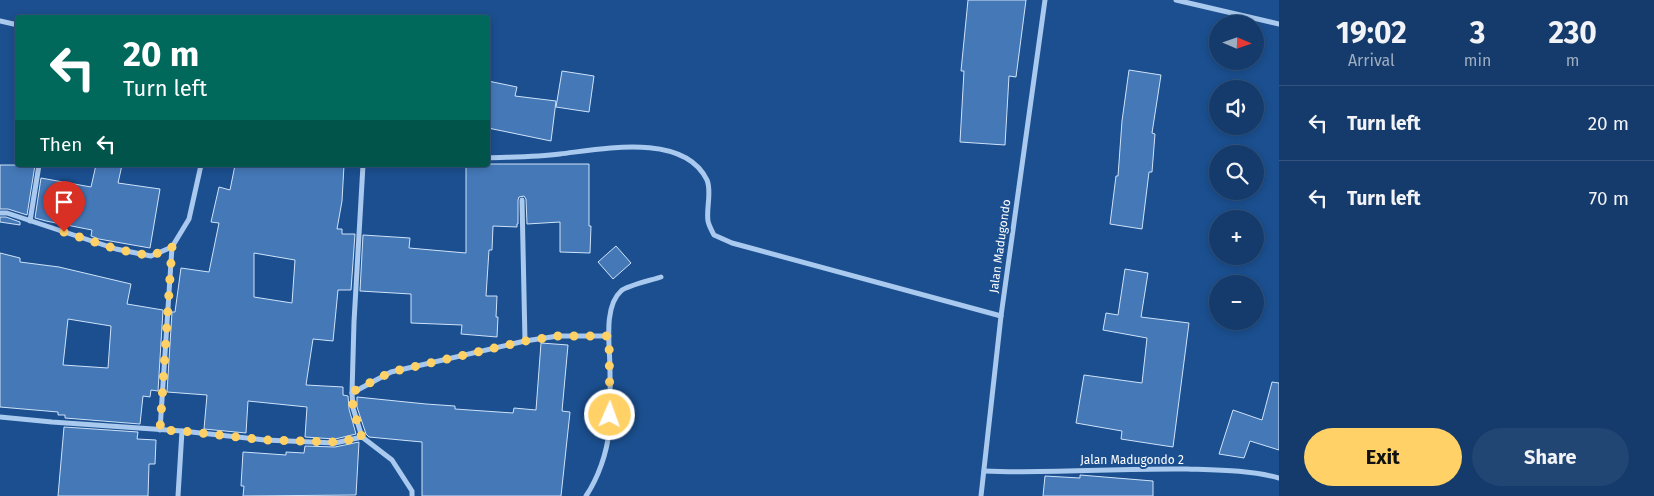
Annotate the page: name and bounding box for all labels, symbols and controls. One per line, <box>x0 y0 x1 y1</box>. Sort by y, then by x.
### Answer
north arrow <box>1209 15 1264 70</box>
map controls <box>1209 15 1264 330</box>
text: 19:02 <box>1336 15 1407 51</box>
text: 3 <box>1470 15 1485 51</box>
text: 230 <box>1548 15 1597 51</box>
text: 20 m <box>123 33 199 75</box>
icon: left <box>40 35 105 100</box>
text: Arrival <box>1348 51 1395 70</box>
text: min <box>1464 51 1491 70</box>
text: m <box>1566 51 1580 70</box>
text: Turn left <box>123 75 207 102</box>
button: sound <box>1209 80 1264 135</box>
icon: left <box>1304 109 1332 137</box>
text: Turn left <box>1347 112 1421 135</box>
text: 20 m <box>1588 112 1629 135</box>
icon: left <box>92 130 120 158</box>
text: Then <box>40 133 82 156</box>
button: search <box>1209 145 1264 200</box>
pin <box>43 181 85 232</box>
icon: left <box>1304 184 1332 212</box>
text: Turn left <box>1347 187 1421 210</box>
text: 70 m <box>1589 187 1629 210</box>
icon: arrive <box>50 188 78 216</box>
street label: Jalan Madugondo <box>986 198 1014 294</box>
button: + <box>1209 210 1264 265</box>
button: − <box>1209 275 1264 330</box>
position arrow <box>583 388 635 440</box>
button: Exit <box>1304 428 1462 486</box>
button: Share <box>1472 428 1629 486</box>
street label: Jalan Madugondo 2 <box>1080 453 1184 467</box>

